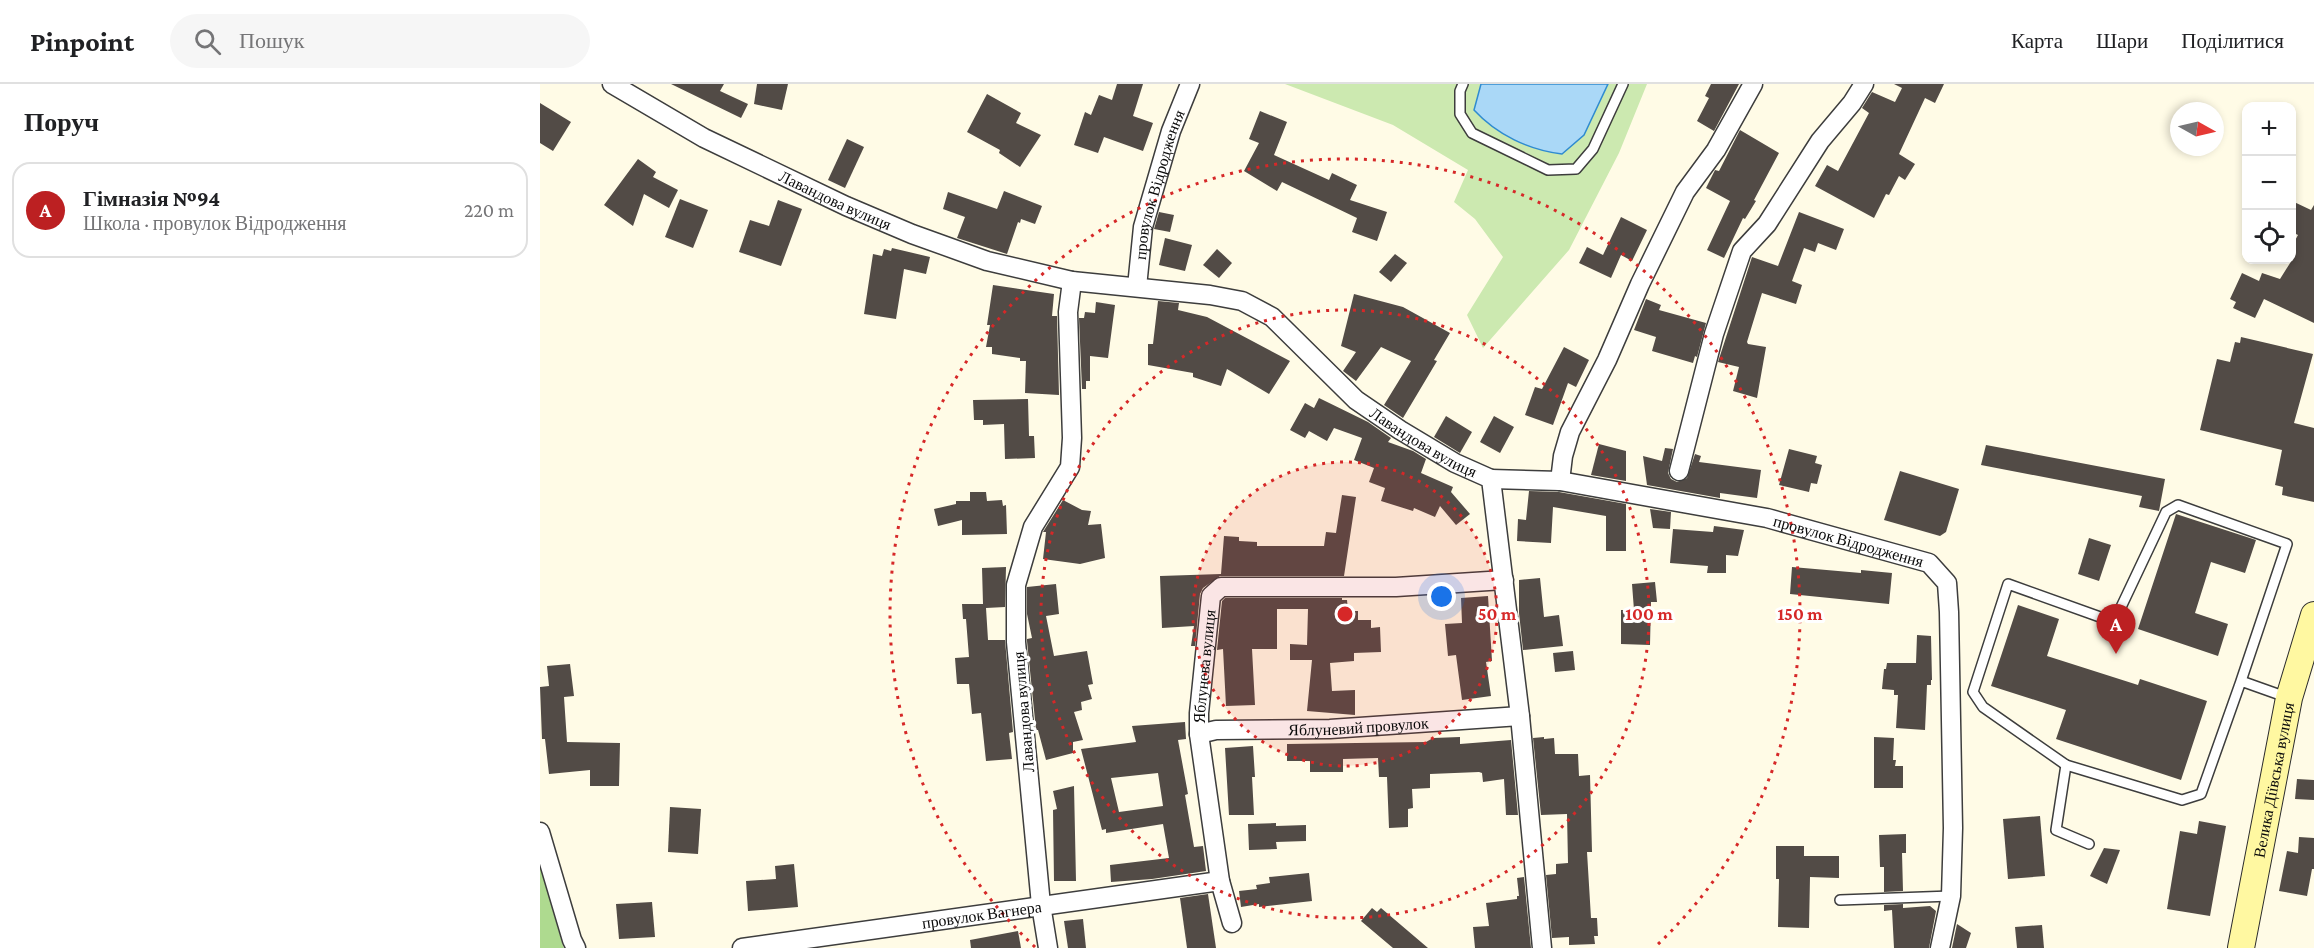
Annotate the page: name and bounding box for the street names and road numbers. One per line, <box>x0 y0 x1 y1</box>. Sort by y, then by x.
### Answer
street label: провулок Відродження <box>1132 107 1188 261</box>
street label: Лавандова вулиця <box>776 167 894 234</box>
street label: Лавандова вулиця <box>1367 404 1480 481</box>
street label: провулок Відродження <box>1772 512 1926 570</box>
street label: Яблунева вулиця <box>1191 608 1219 723</box>
street label: Лавандова вулиця <box>1010 650 1038 773</box>
street label: Велика Діївська вулиця <box>2250 700 2297 859</box>
street label: Яблуневий провулок <box>1288 714 1429 739</box>
street label: провулок Вагнера <box>921 898 1043 932</box>

